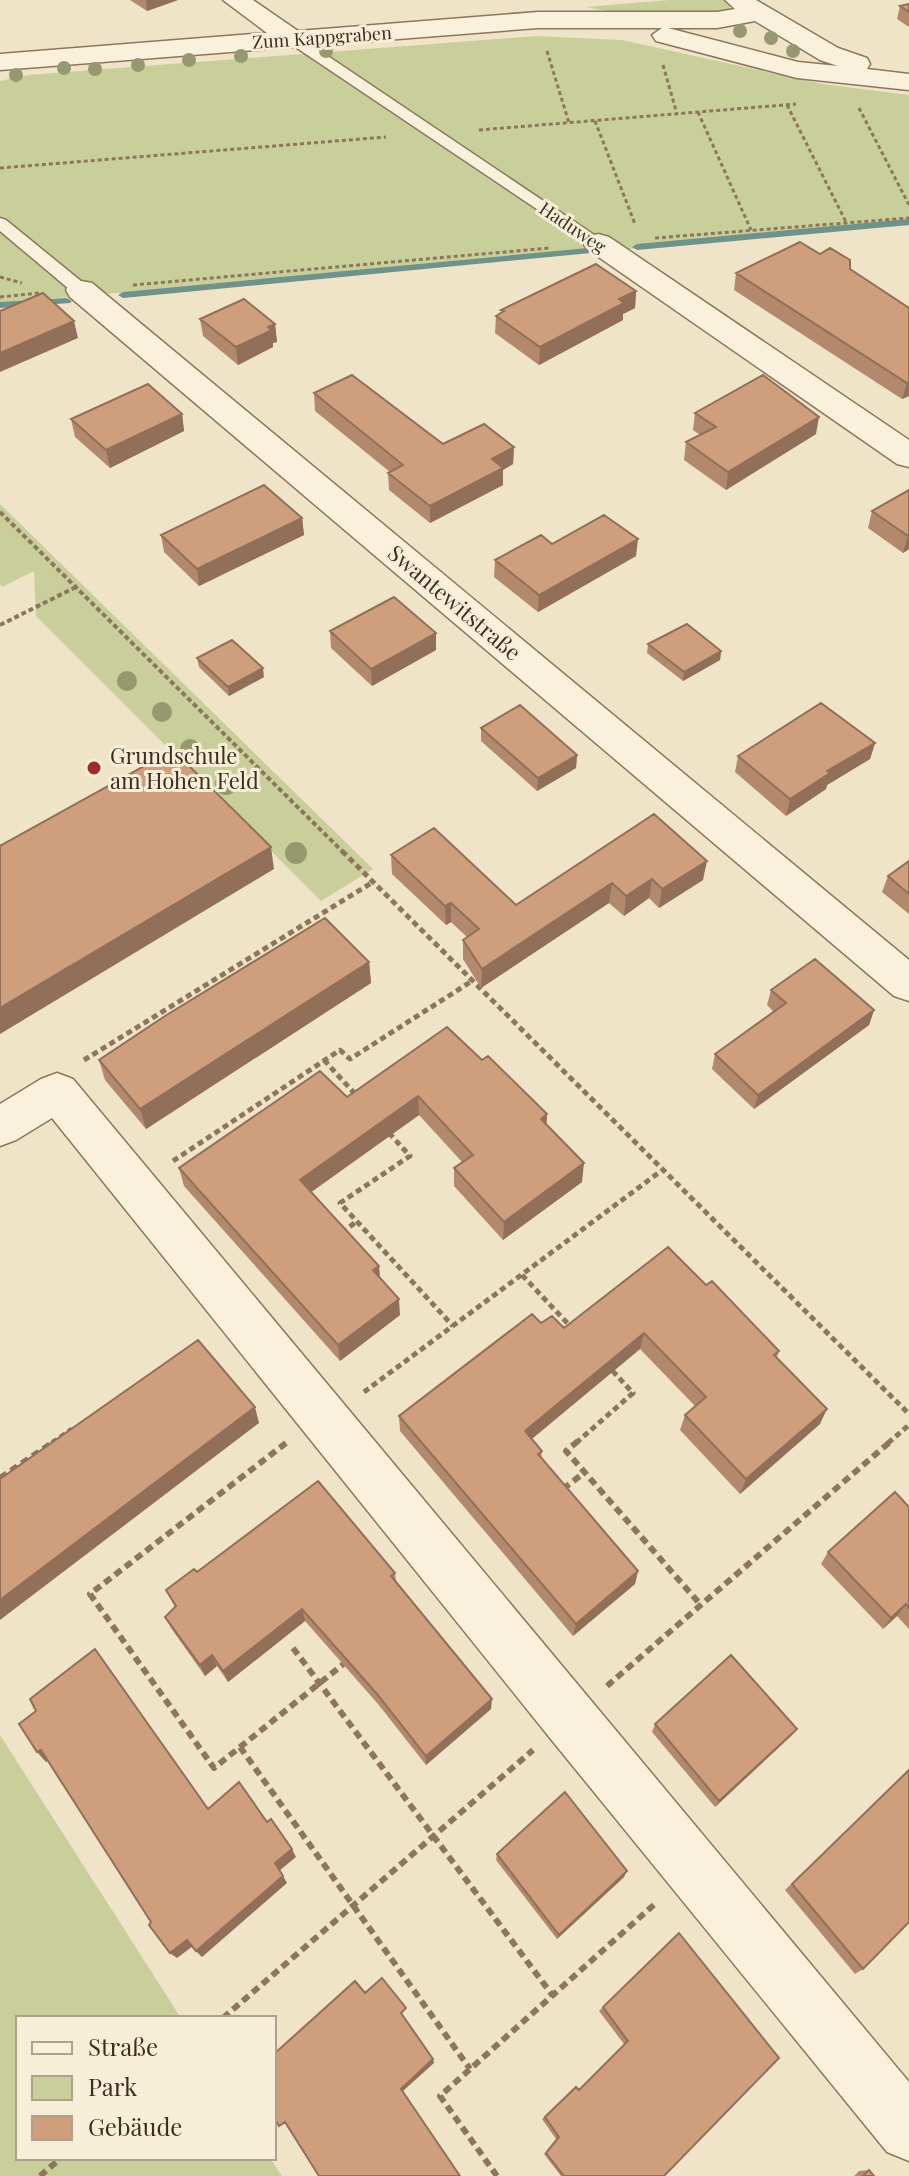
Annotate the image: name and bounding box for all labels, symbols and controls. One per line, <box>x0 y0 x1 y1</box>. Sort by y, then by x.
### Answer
street label: Zum Kappgraben <box>252 20 393 54</box>
street label: Haduweg <box>535 196 612 258</box>
street label: Swantewitstraße <box>382 537 528 667</box>
place label: Grundschule am Hohen Feld <box>110 740 259 795</box>
marker: Grundschule am Hohen Feld <box>85 759 103 777</box>
legend <box>16 2016 276 2160</box>
text: Straße <box>88 2030 158 2062</box>
text: Park <box>88 2070 138 2102</box>
text: Gebäude <box>88 2110 183 2142</box>

